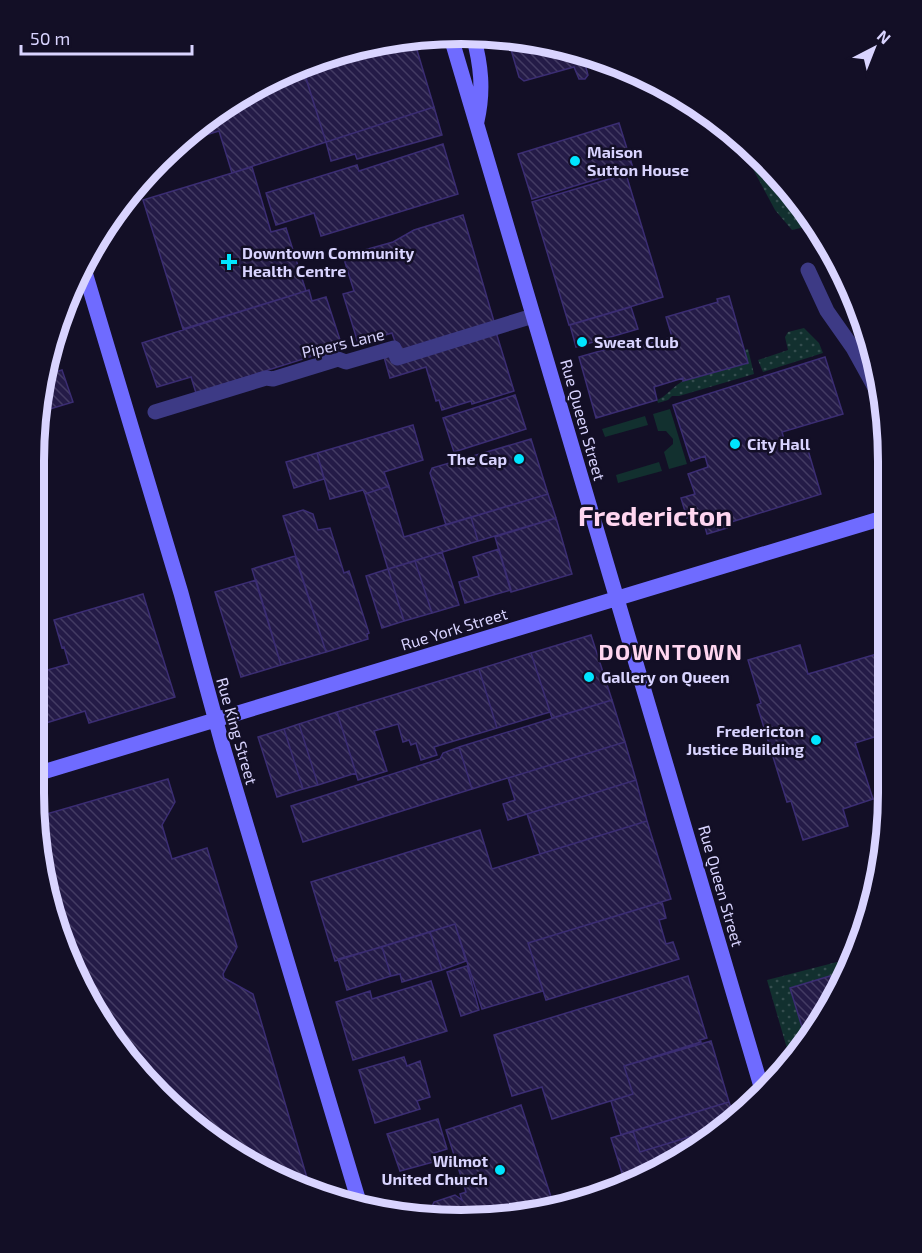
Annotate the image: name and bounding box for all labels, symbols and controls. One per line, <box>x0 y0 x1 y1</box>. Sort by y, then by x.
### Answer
scale bar <box>21 18 192 56</box>
north arrow <box>844 18 904 78</box>
text: N <box>874 26 895 47</box>
text: 50 m <box>30 27 70 49</box>
place label: Maison Sutton House <box>587 142 689 179</box>
marker: Maison Sutton House <box>568 154 582 168</box>
place label: Downtown Community Health Centre <box>242 243 414 280</box>
marker: Downtown Community Health Centre <box>220 253 238 271</box>
street label: Pipers Lane <box>300 324 386 361</box>
place label: Sweat Club <box>594 332 679 351</box>
marker: Sweat Club <box>575 335 589 349</box>
street label: Rue Queen Street <box>556 357 610 483</box>
place label: City Hall <box>747 434 811 454</box>
marker: City Hall <box>728 437 742 451</box>
place label: The Cap <box>447 449 507 468</box>
marker: The Cap <box>512 452 526 466</box>
district label: Fredericton <box>578 498 732 532</box>
street label: Rue York Street <box>398 603 509 654</box>
district label: DOWNTOWN <box>599 638 743 664</box>
place label: Gallery on Queen <box>601 667 730 687</box>
marker: Gallery on Queen <box>582 670 596 684</box>
street label: Rue King Street <box>213 675 262 787</box>
place label: Fredericton Justice Building <box>686 721 805 758</box>
marker: Fredericton Justice Building <box>809 733 823 747</box>
street label: Rue Queen Street <box>694 823 748 949</box>
place label: Wilmot United Church <box>381 1151 488 1188</box>
marker: Wilmot United Church <box>493 1163 507 1177</box>

